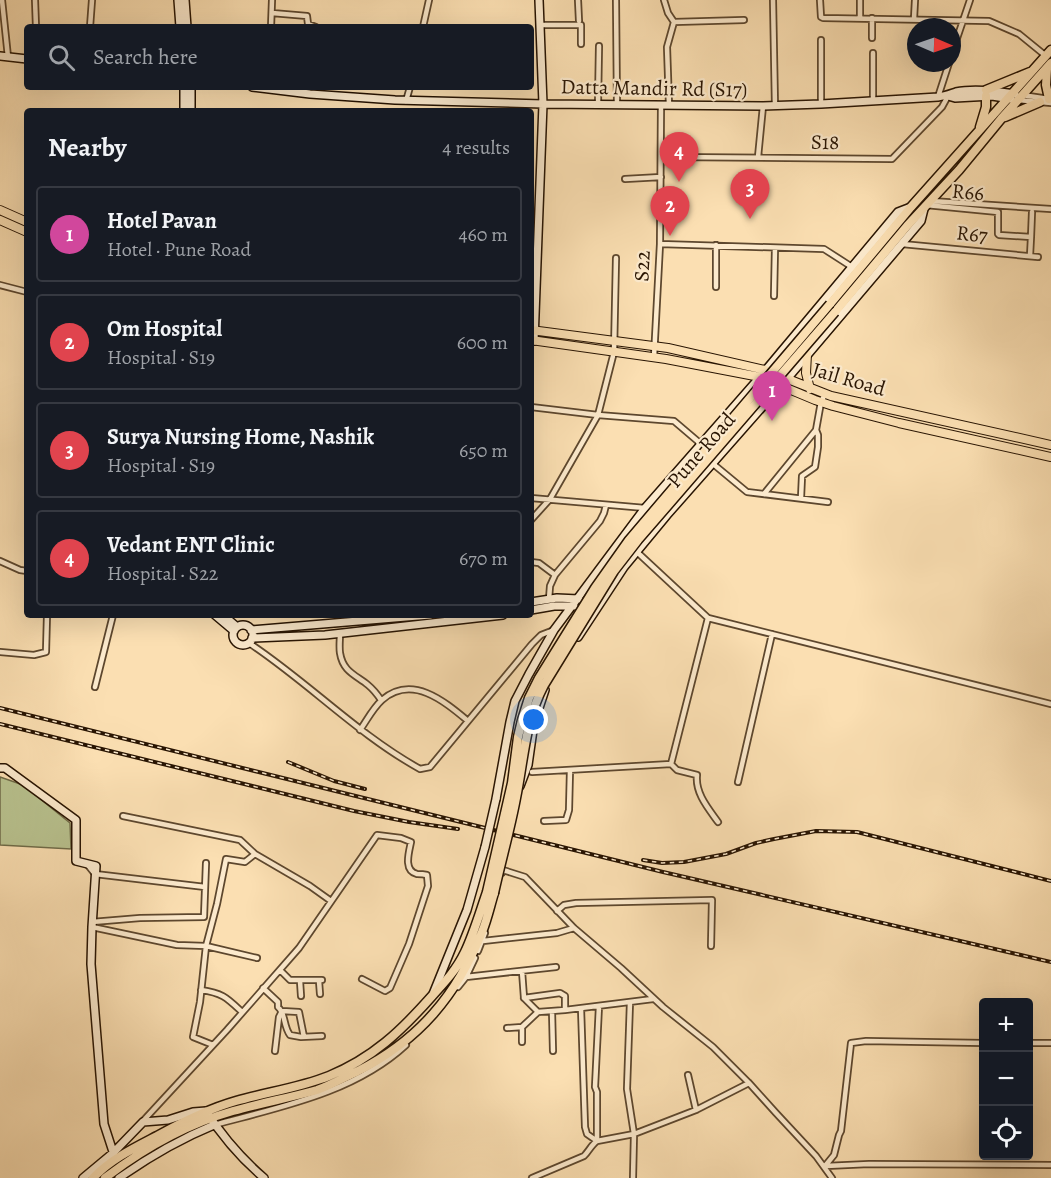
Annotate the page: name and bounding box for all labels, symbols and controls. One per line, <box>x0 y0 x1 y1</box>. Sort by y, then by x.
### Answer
north arrow <box>907 18 961 72</box>
search box <box>24 24 534 90</box>
icon: search <box>45 41 78 74</box>
text: Search here <box>93 42 198 72</box>
street label: Datta Mandir Rd (S17) <box>560 72 748 104</box>
street label: S18 <box>811 128 839 156</box>
text: Nearby <box>48 130 127 165</box>
pin: 4 <box>660 132 698 182</box>
text: 4 results <box>442 134 510 161</box>
pin: 3 <box>730 170 770 219</box>
street label: R66 <box>951 177 986 207</box>
pin: 2 <box>650 186 690 236</box>
text: Hotel Pavan <box>107 206 217 236</box>
street label: R67 <box>955 218 989 250</box>
text: 1 <box>66 221 73 248</box>
text: 460 m <box>458 221 508 248</box>
text: Hotel · Pune Road <box>107 236 251 263</box>
street label: S22 <box>627 250 657 282</box>
text: Om Hospital <box>107 314 222 344</box>
text: 2 <box>65 329 74 356</box>
text: 600 m <box>457 329 508 356</box>
text: Hospital · S19 <box>107 344 215 371</box>
street label: Jail Road <box>809 355 890 403</box>
pin: 1 <box>752 372 792 421</box>
street label: Pune Road <box>660 406 742 494</box>
text: Surya Nursing Home, Nashik <box>107 422 374 452</box>
text: 3 <box>65 437 74 464</box>
text: 650 m <box>459 437 508 464</box>
text: Hospital · S19 <box>107 452 215 479</box>
text: Vedant ENT Clinic <box>107 530 275 560</box>
text: 4 <box>65 545 74 572</box>
text: 670 m <box>459 545 508 572</box>
text: Hospital · S22 <box>107 560 218 587</box>
your location <box>519 705 548 734</box>
map controls <box>979 998 1033 1160</box>
button: + <box>979 998 1033 1052</box>
button: − <box>979 1052 1033 1106</box>
button: locate <box>979 1106 1033 1160</box>

